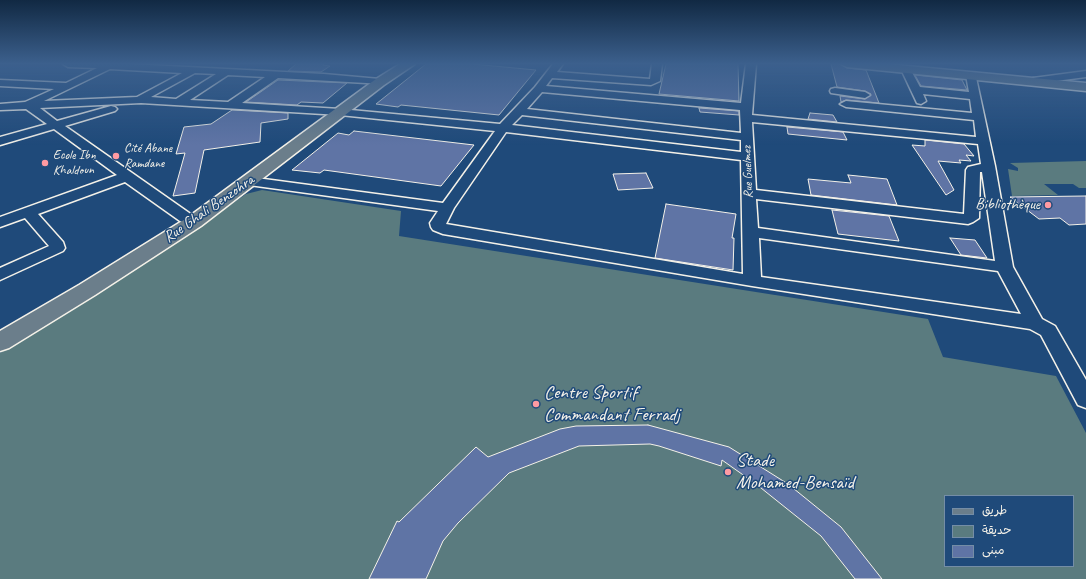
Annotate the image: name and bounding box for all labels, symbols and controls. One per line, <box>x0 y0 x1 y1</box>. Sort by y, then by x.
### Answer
place label: Cité Abane Ramdane <box>124 141 172 172</box>
street label: Rue Guelmez <box>739 145 757 199</box>
place label: Ecole Ibn Khaldoun <box>53 148 95 179</box>
marker: Cité Abane Ramdane <box>111 151 121 161</box>
marker: Ecole Ibn Khaldoun <box>40 158 50 168</box>
street label: Rue Ghali Benzohra <box>160 171 258 247</box>
place label: Bibliothèque <box>975 195 1040 215</box>
marker: Bibliothèque <box>1043 200 1053 210</box>
place label: Centre Sportif Commandant Ferradj <box>544 382 680 426</box>
marker: Centre Sportif Commandant Ferradj <box>531 399 541 409</box>
place label: Stade Mohamed-Bensaïd <box>736 450 854 494</box>
marker: Stade Mohamed-Bensaïd <box>723 467 733 477</box>
legend <box>944 495 1074 567</box>
text: طريق <box>982 502 1007 518</box>
text: حديقة <box>982 522 1011 538</box>
text: مبنى <box>982 542 1005 558</box>

